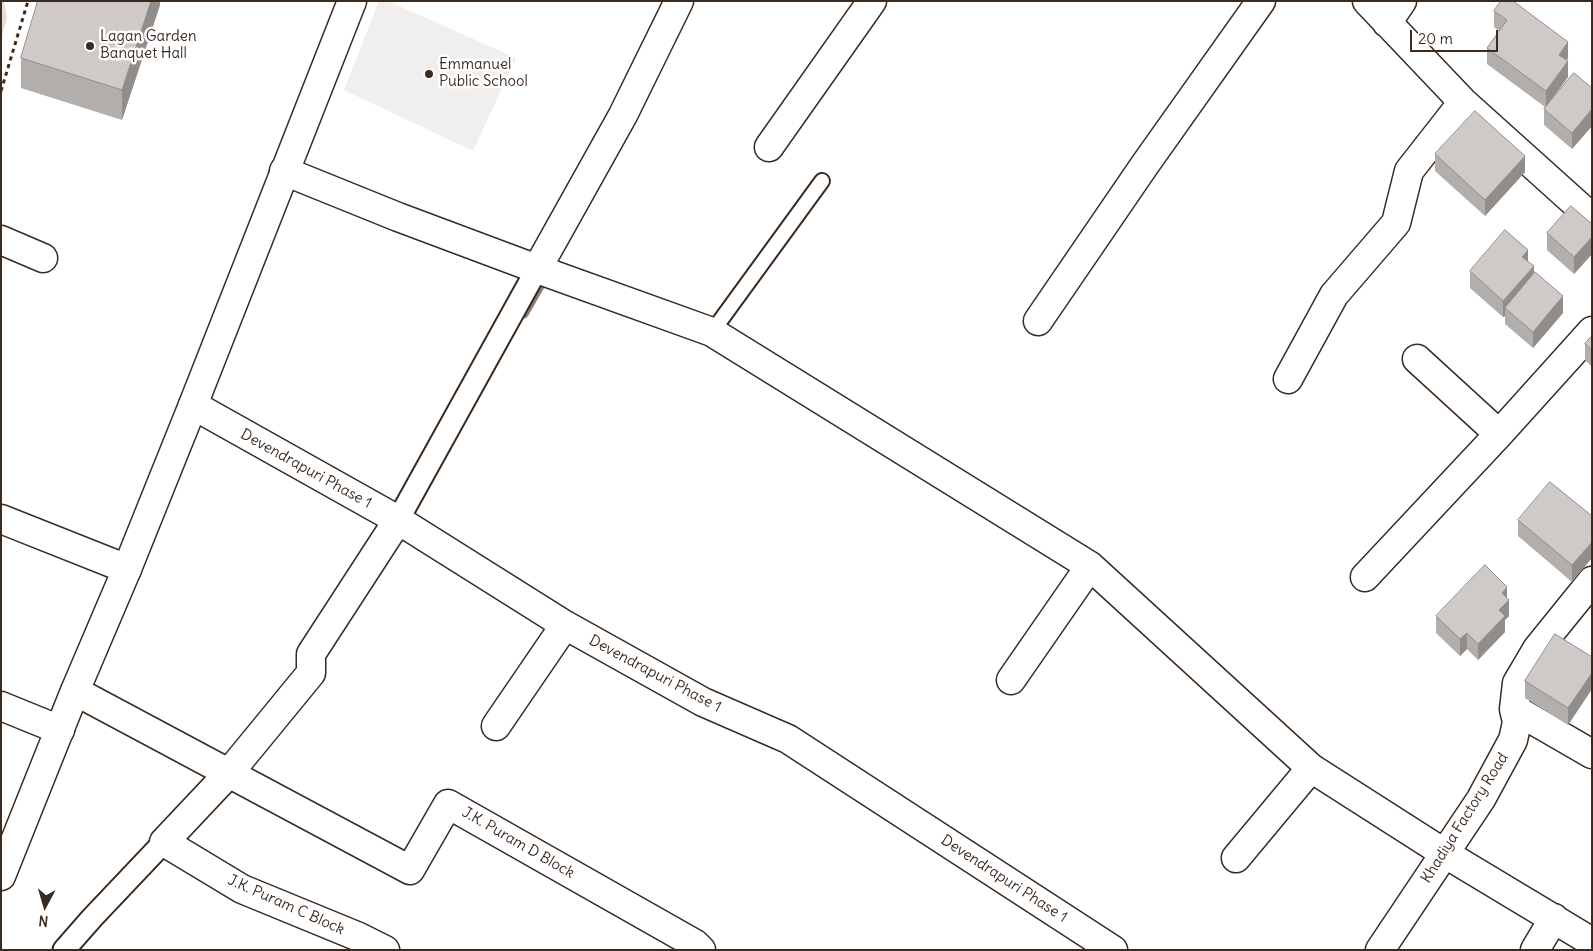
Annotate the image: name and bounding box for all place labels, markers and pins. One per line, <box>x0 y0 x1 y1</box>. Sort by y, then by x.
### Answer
place label: Lagan Garden Banquet Hall <box>100 28 197 63</box>
marker: Lagan Garden Banquet Hall <box>84 40 96 52</box>
place label: Emmanuel Public School <box>439 56 528 91</box>
marker: Emmanuel Public School <box>423 68 435 80</box>

